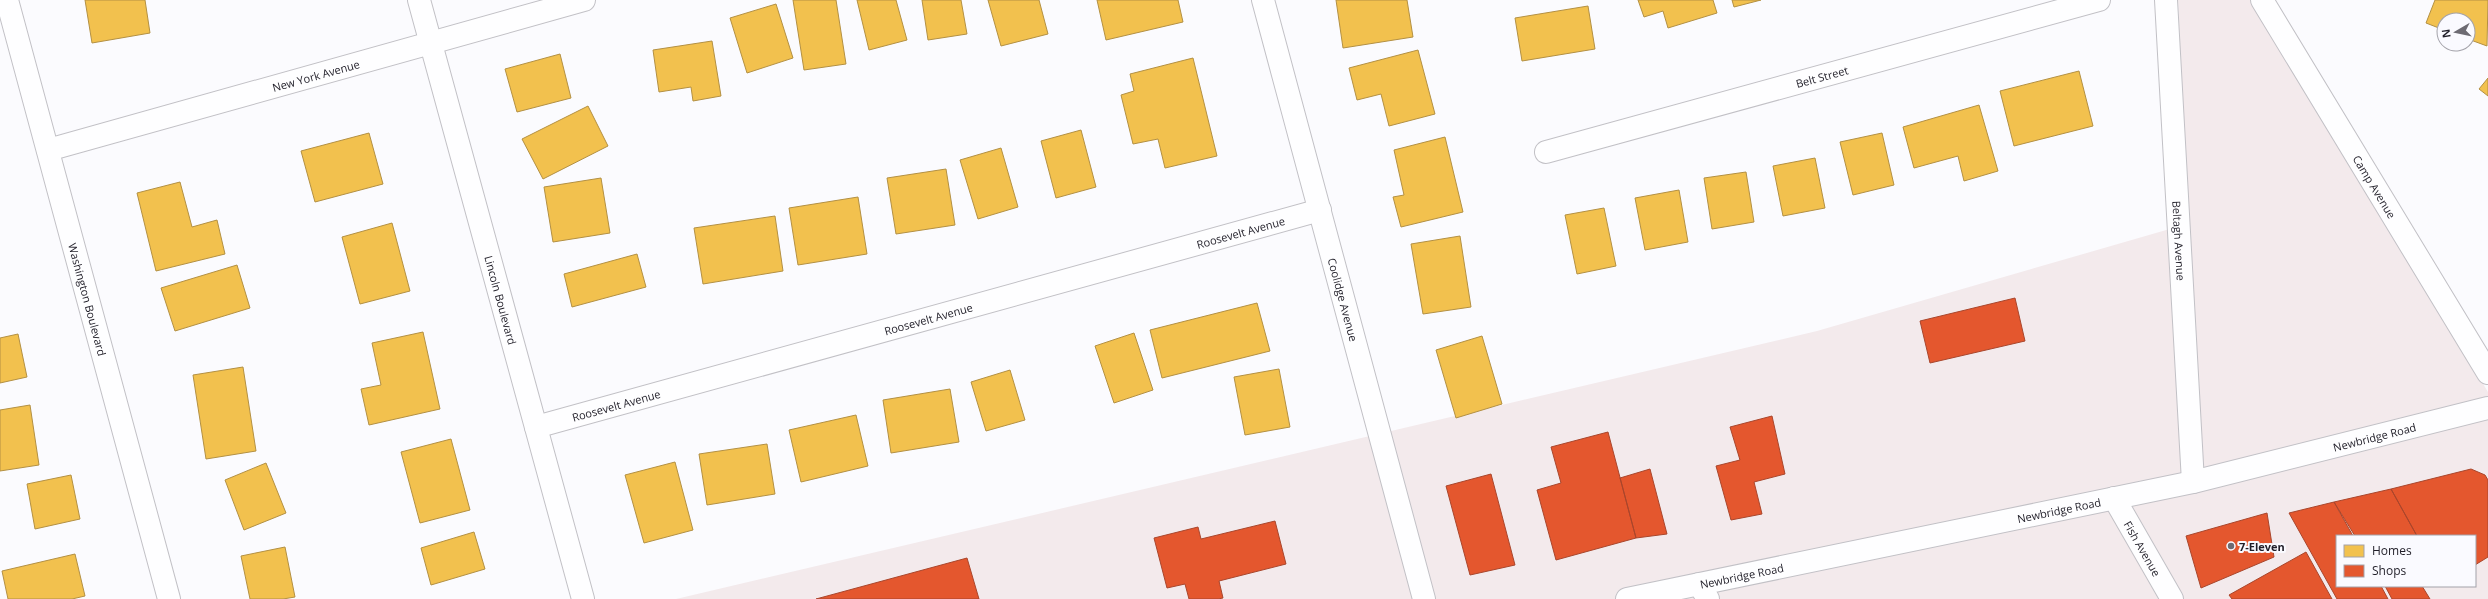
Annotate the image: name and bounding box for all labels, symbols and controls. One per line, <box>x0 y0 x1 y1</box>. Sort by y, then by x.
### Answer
north arrow <box>2436 12 2476 52</box>
text: N <box>2438 28 2454 39</box>
street label: New York Avenue <box>270 56 361 94</box>
street label: Belt Street <box>1794 62 1850 91</box>
street label: Camp Avenue <box>2350 152 2400 221</box>
street label: Beltagh Avenue <box>2170 200 2189 281</box>
street label: Roosevelt Avenue <box>1195 213 1286 251</box>
street label: Washington Boulevard <box>66 241 110 357</box>
street label: Lincoln Boulevard <box>482 254 520 346</box>
street label: Coolidge Avenue <box>1325 256 1362 343</box>
street label: Roosevelt Avenue <box>882 299 974 338</box>
street label: Roosevelt Avenue <box>570 385 662 424</box>
street label: Newbridge Road <box>2331 419 2417 454</box>
street label: Newbridge Road <box>2016 494 2102 526</box>
street label: Fish Avenue <box>2121 518 2165 579</box>
legend <box>2336 535 2476 587</box>
place label: 7-Eleven <box>2239 539 2285 554</box>
marker: 7-Eleven <box>2226 541 2236 551</box>
text: Homes <box>2372 542 2412 559</box>
street label: Newbridge Road <box>1698 559 1785 591</box>
text: Shops <box>2372 562 2407 579</box>

